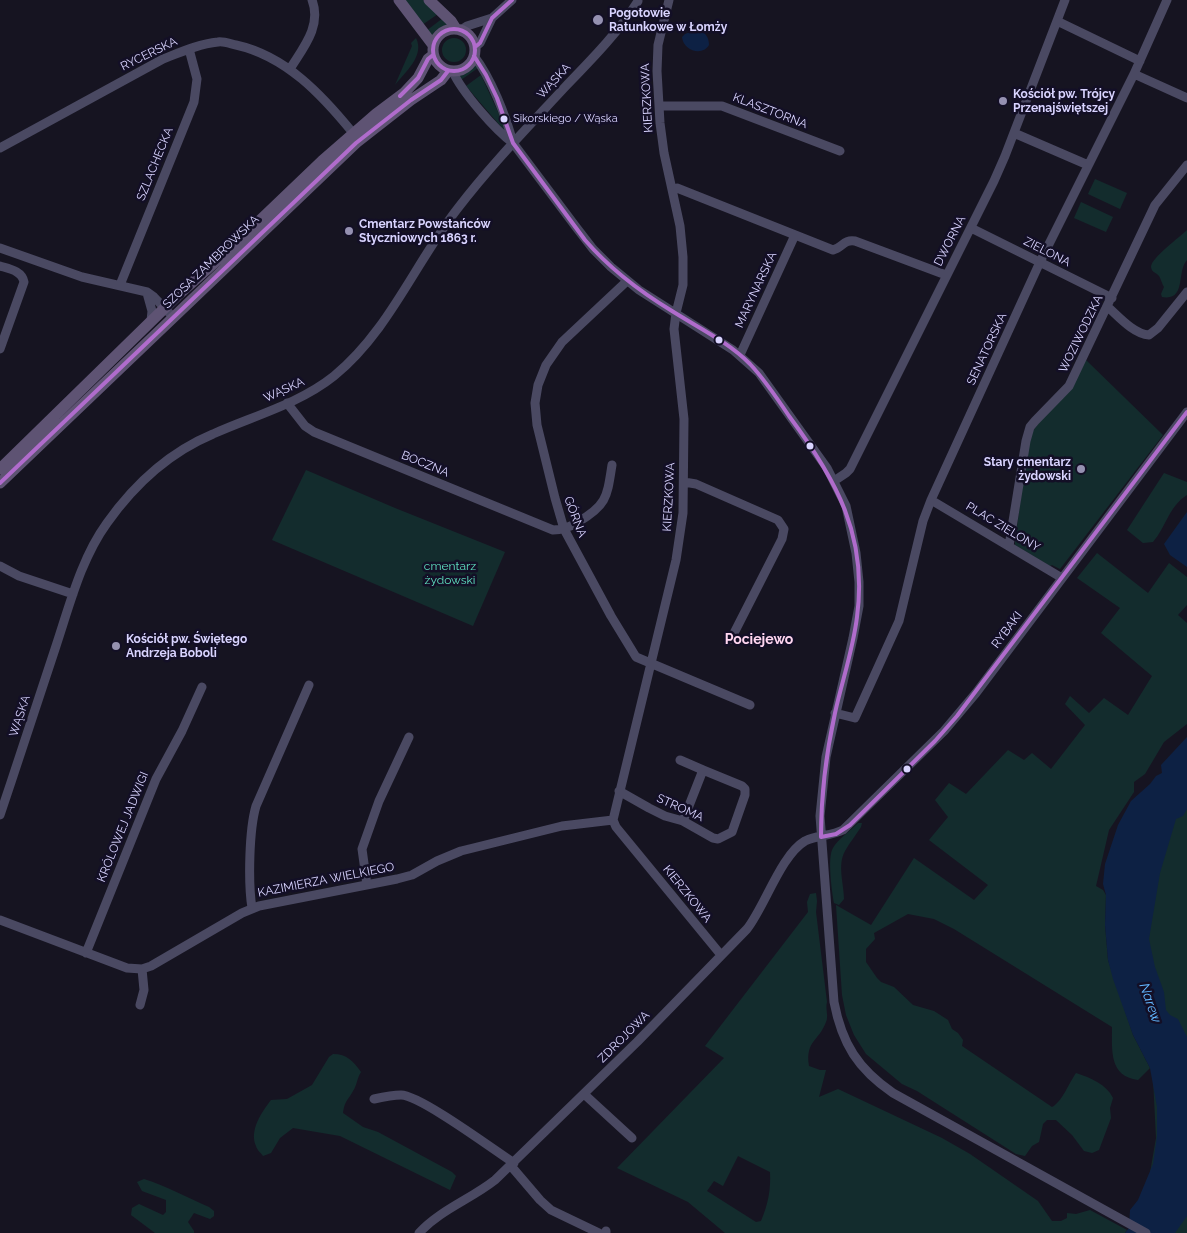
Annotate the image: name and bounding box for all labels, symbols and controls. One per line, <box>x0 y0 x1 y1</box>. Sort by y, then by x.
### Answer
place label: Pogotowie Ratunkowe w Łomży <box>609 6 727 34</box>
marker: Pogotowie Ratunkowe w Łomży <box>591 13 605 27</box>
street label: RYCERSKA <box>118 34 180 74</box>
street label: WĄSKA <box>534 60 574 102</box>
street label: KIERZKOWA <box>638 63 656 133</box>
place label: Kościół pw. Trójcy Przenajświętszej <box>1013 87 1115 115</box>
street label: KLASZTORNA <box>731 90 809 132</box>
marker: Kościół pw. Trójcy Przenajświętszej <box>997 95 1009 107</box>
place label: Sikorskiego / Wąska <box>513 112 618 126</box>
marker: Sikorskiego / Wąska <box>499 114 509 124</box>
street label: SZLACHECKA <box>134 125 176 203</box>
street label: SZOSA ZAMBROWSKA <box>160 212 262 312</box>
street label: DWORNA <box>931 213 969 269</box>
place label: Cmentarz Powstańców Styczniowych 1863 r. <box>359 217 491 245</box>
marker: Cmentarz Powstańców Styczniowych 1863 r. <box>343 225 355 237</box>
street label: ZIELONA <box>1021 234 1073 270</box>
street label: MARYNARSKA <box>732 250 780 330</box>
street label: WOZIWODZKA <box>1056 293 1106 375</box>
street label: SENATORSKA <box>964 311 1010 387</box>
unlabelled marker <box>714 335 724 345</box>
street label: WĄSKA <box>261 374 307 406</box>
unlabelled marker <box>805 441 815 451</box>
street label: BOCZNA <box>399 448 451 480</box>
place label: Stary cmentarz żydowski <box>984 455 1071 483</box>
street label: KIERZKOWA <box>660 462 678 532</box>
marker: Stary cmentarz żydowski <box>1075 463 1087 475</box>
street label: GÓRNA <box>561 494 589 540</box>
street label: PLAC ZIELONY <box>963 499 1043 555</box>
park label: cmentarz żydowski <box>424 559 476 587</box>
street label: RYBAKI <box>989 609 1025 651</box>
place label: Kościół pw. Świętego Andrzeja Boboli <box>126 632 247 660</box>
district label: Pociejewo <box>725 632 793 648</box>
marker: Kościół pw. Świętego Andrzeja Boboli <box>110 640 122 652</box>
street label: WĄSKA <box>7 693 33 739</box>
unlabelled marker <box>902 764 912 774</box>
street label: KRÓLOWEJ JADWIGI <box>94 770 152 884</box>
street label: STROMA <box>654 791 706 825</box>
street label: KAZIMIERZA WIELKIEGO <box>256 860 396 900</box>
street label: KIERZKOWA <box>660 863 714 925</box>
water label: Narew <box>1135 981 1165 1025</box>
street label: ZDROJOWA <box>595 1008 653 1066</box>

